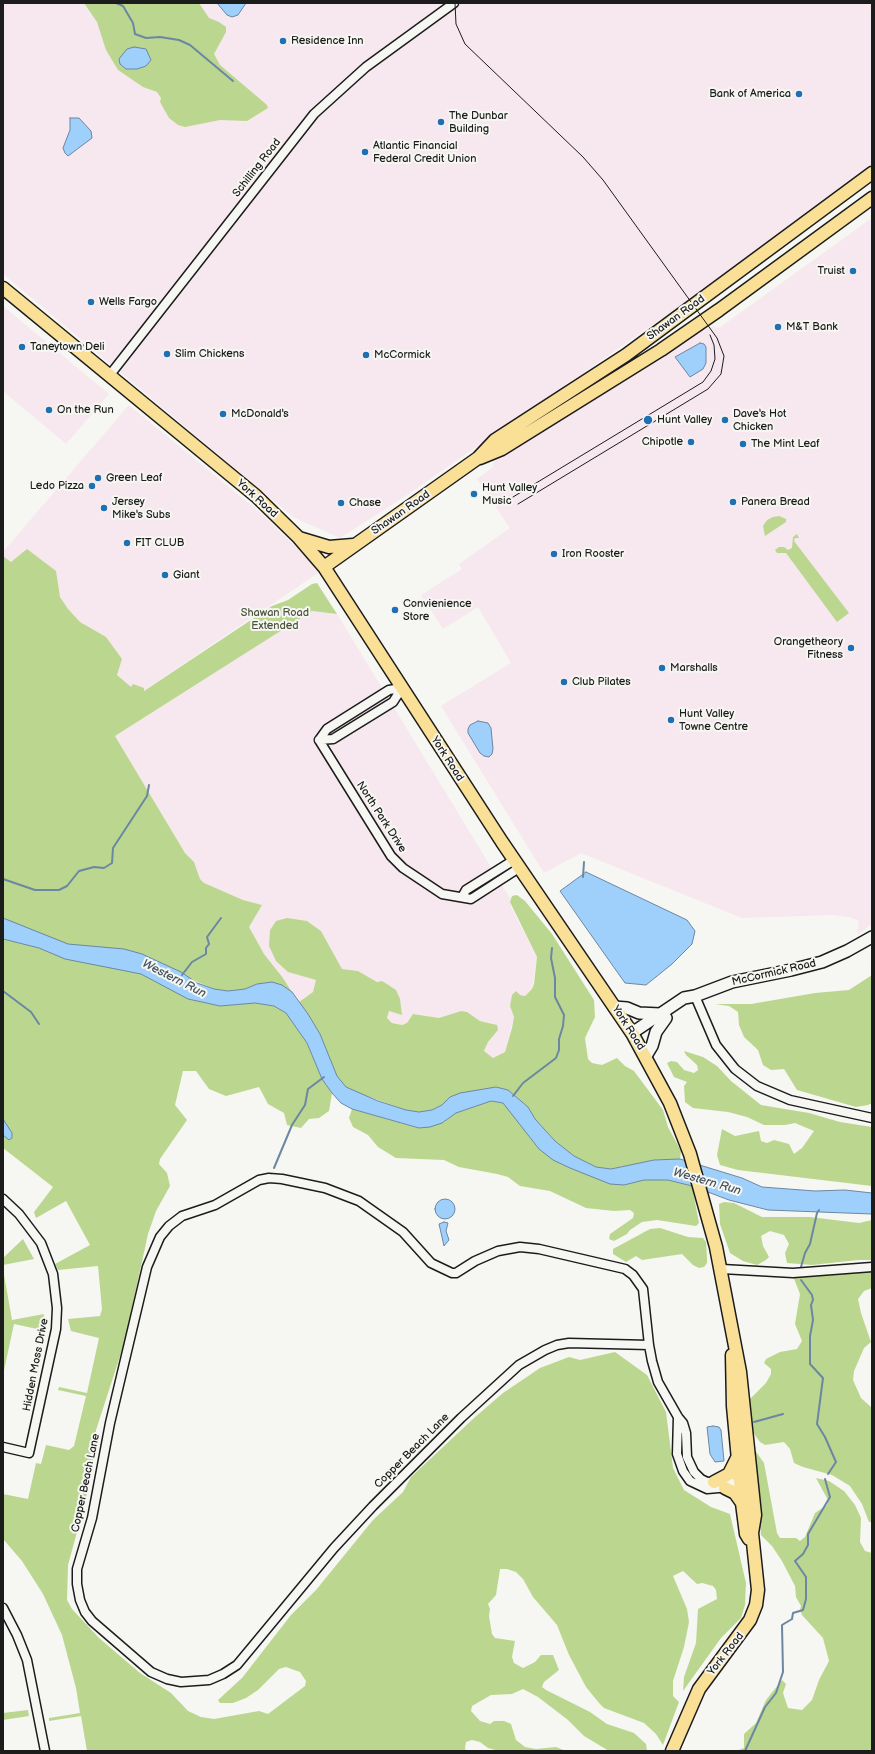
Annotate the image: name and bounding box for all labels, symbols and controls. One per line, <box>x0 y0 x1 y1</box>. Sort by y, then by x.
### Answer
place label: Residence Inn <box>291 34 364 48</box>
marker: Residence Inn <box>278 36 288 46</box>
place label: Bank of America <box>709 87 791 101</box>
marker: Bank of America <box>794 89 804 99</box>
place label: The Dunbar Building <box>449 109 508 135</box>
marker: The Dunbar Building <box>436 117 446 127</box>
street label: Schilling Road <box>230 136 284 200</box>
place label: Atlantic Financial Federal Credit Union <box>373 139 477 165</box>
marker: Atlantic Financial Federal Credit Union <box>360 147 370 157</box>
place label: Truist <box>817 264 845 278</box>
marker: Truist <box>848 266 858 276</box>
street label: Shawan Road <box>645 293 707 343</box>
place label: Wells Fargo <box>99 295 157 309</box>
marker: Wells Fargo <box>86 297 96 307</box>
place label: M&T Bank <box>786 320 838 334</box>
marker: M&T Bank <box>773 322 783 332</box>
place label: Taneytown Deli <box>30 340 104 354</box>
marker: Taneytown Deli <box>17 342 27 352</box>
place label: Slim Chickens <box>175 347 244 361</box>
place label: McCormick <box>374 348 430 362</box>
marker: Slim Chickens <box>162 349 172 359</box>
marker: McCormick <box>361 350 371 360</box>
place label: On the Run <box>57 403 114 417</box>
marker: On the Run <box>44 405 54 415</box>
place label: McDonald's <box>231 407 289 421</box>
place label: Dave's Hot Chicken <box>733 407 786 433</box>
marker: McDonald's <box>218 409 228 419</box>
place label: Hunt Valley <box>657 413 712 427</box>
marker: Hunt Valley <box>642 414 654 426</box>
marker: Dave's Hot Chicken <box>720 415 730 425</box>
place label: Chipotle <box>642 435 683 449</box>
marker: Chipotle <box>686 437 696 447</box>
place label: The Mint Leaf <box>751 437 820 451</box>
marker: The Mint Leaf <box>738 439 748 449</box>
place label: Green Leaf <box>106 471 162 485</box>
marker: Green Leaf <box>93 473 103 483</box>
street label: York Road <box>234 477 280 521</box>
place label: Ledo Pizza <box>30 479 84 493</box>
marker: Ledo Pizza <box>87 481 97 491</box>
place label: Hunt Valley Music <box>482 481 537 507</box>
street label: Shawan Road <box>369 488 433 538</box>
marker: Hunt Valley Music <box>469 489 479 499</box>
place label: Jersey Mike's Subs <box>112 495 170 521</box>
place label: Panera Bread <box>741 495 810 509</box>
place label: Chase <box>349 496 381 510</box>
marker: Panera Bread <box>728 497 738 507</box>
marker: Chase <box>336 498 346 508</box>
marker: Jersey Mike's Subs <box>99 503 109 513</box>
place label: FIT CLUB <box>135 536 184 550</box>
marker: FIT CLUB <box>122 538 132 548</box>
place label: Iron Rooster <box>562 547 624 561</box>
marker: Iron Rooster <box>549 549 559 559</box>
place label: Giant <box>173 568 200 582</box>
marker: Giant <box>160 570 170 580</box>
place label: Convienience Store <box>403 597 472 623</box>
marker: Convienience Store <box>390 605 400 615</box>
park label: Shawan Road Extended <box>241 606 309 632</box>
place label: Orangetheory Fitness <box>774 635 843 661</box>
marker: Orangetheory Fitness <box>846 643 856 653</box>
place label: Marshalls <box>670 661 718 675</box>
marker: Marshalls <box>657 663 667 673</box>
place label: Club Pilates <box>572 675 631 689</box>
marker: Club Pilates <box>559 677 569 687</box>
place label: Hunt Valley Towne Centre <box>679 707 748 733</box>
marker: Hunt Valley Towne Centre <box>666 715 676 725</box>
street label: York Road <box>428 734 466 784</box>
street label: North Park Drive <box>353 779 409 855</box>
water label: Western Run <box>140 957 208 1001</box>
street label: McCormick Road <box>731 957 817 989</box>
street label: York Road <box>609 1003 647 1053</box>
water label: Western Run <box>671 1165 743 1199</box>
street label: Hidden Moss Drive <box>21 1317 51 1413</box>
street label: Copper Beach Lane <box>372 1411 452 1491</box>
street label: Copper Beach Lane <box>69 1433 103 1533</box>
street label: York Road <box>705 1630 747 1678</box>

